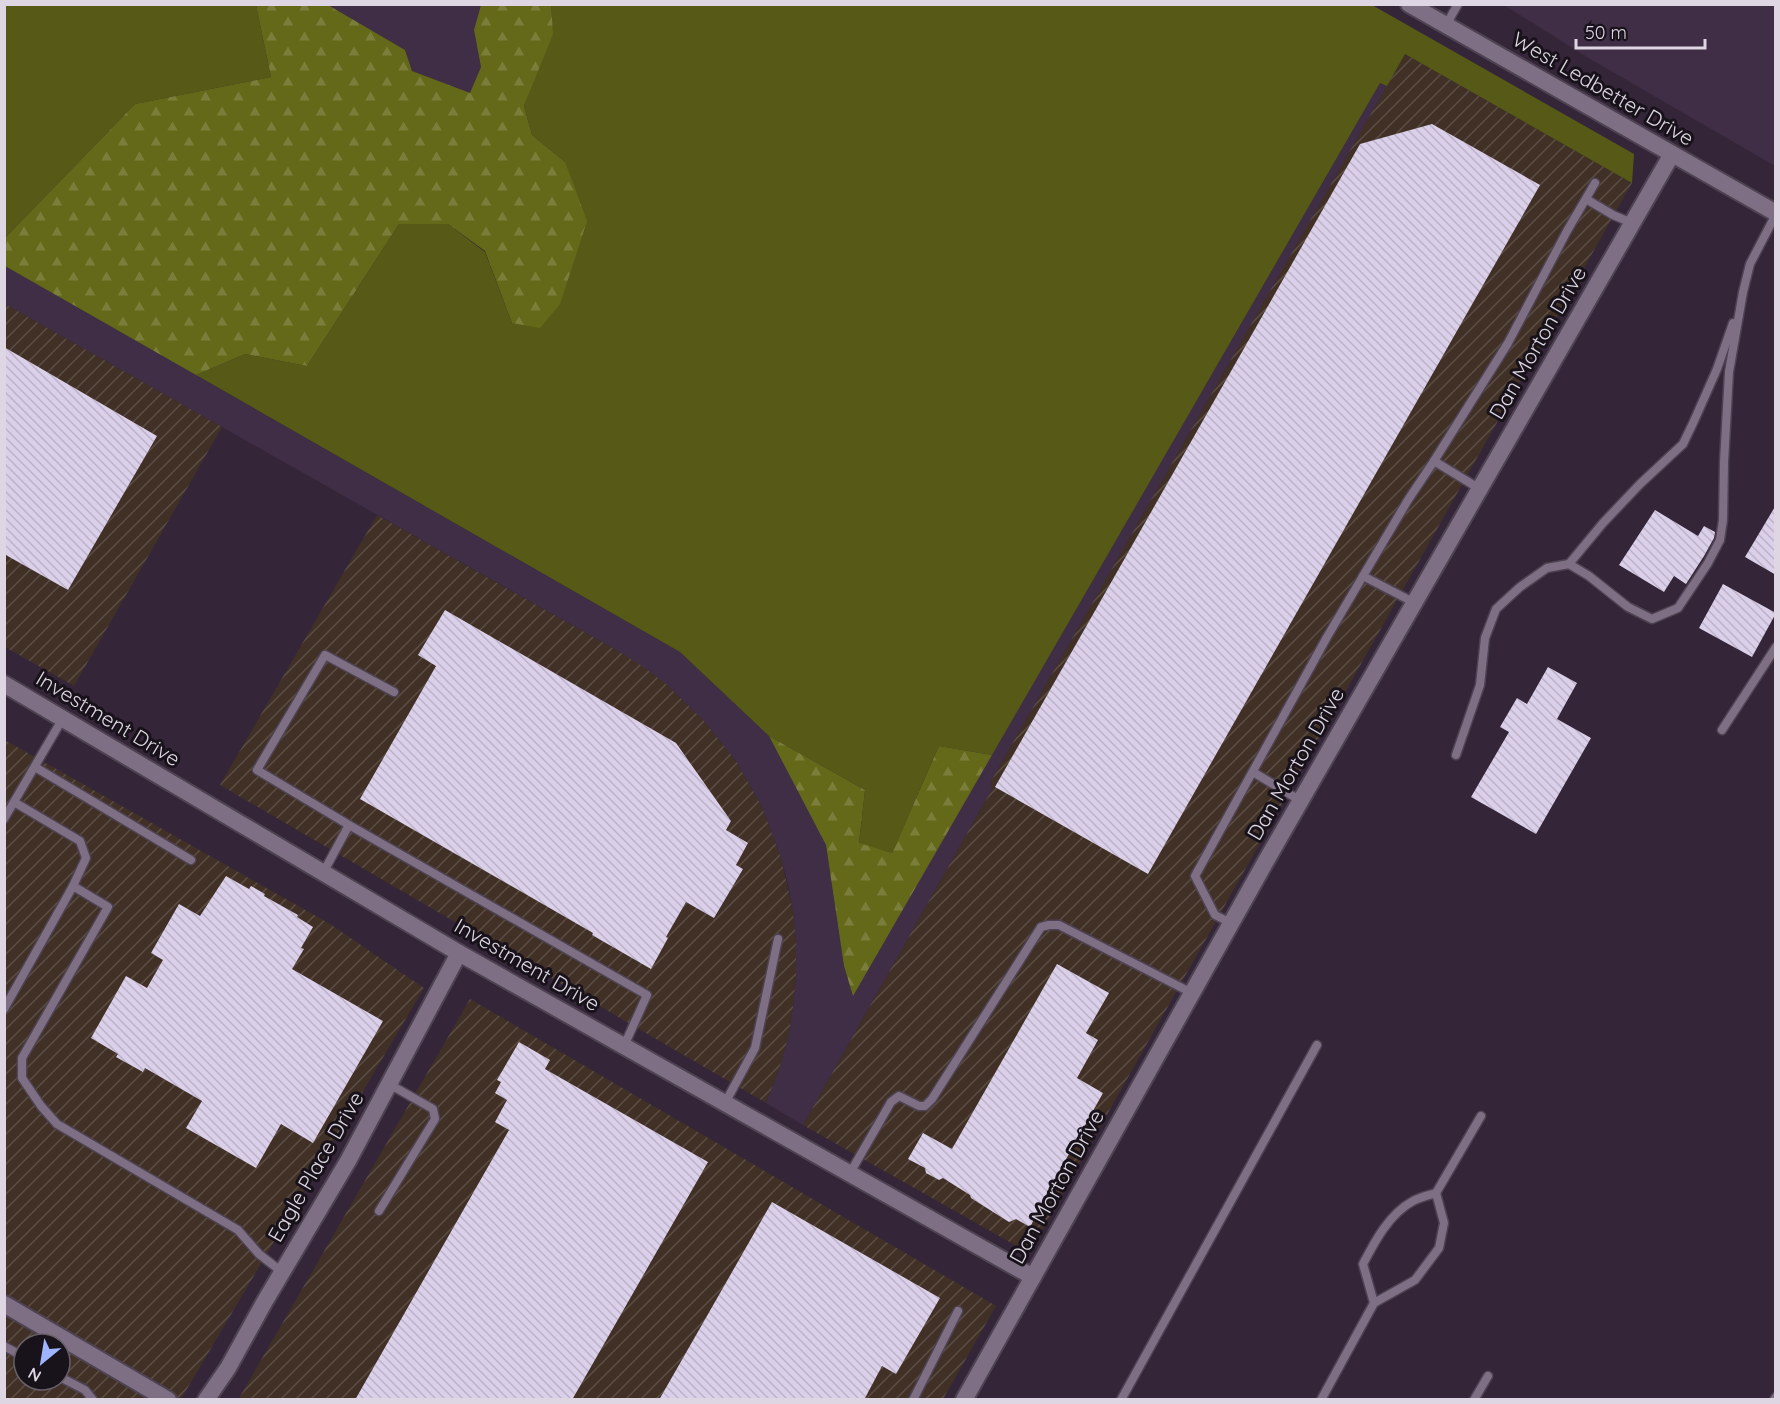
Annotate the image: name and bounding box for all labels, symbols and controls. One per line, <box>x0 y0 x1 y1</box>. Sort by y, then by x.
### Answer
scale bar <box>1576 12 1705 50</box>
text: 50 m <box>1585 21 1627 44</box>
street label: West Ledbetter Drive <box>1508 26 1699 151</box>
street label: Dan Morton Drive <box>1483 262 1591 423</box>
street label: Investment Drive <box>32 665 185 771</box>
street label: Dan Morton Drive <box>1241 683 1349 844</box>
street label: Investment Drive <box>450 912 605 1016</box>
street label: Eagle Place Drive <box>262 1087 369 1246</box>
street label: Dan Morton Drive <box>1003 1105 1109 1268</box>
north arrow <box>12 1332 72 1392</box>
text: N <box>24 1363 45 1387</box>

